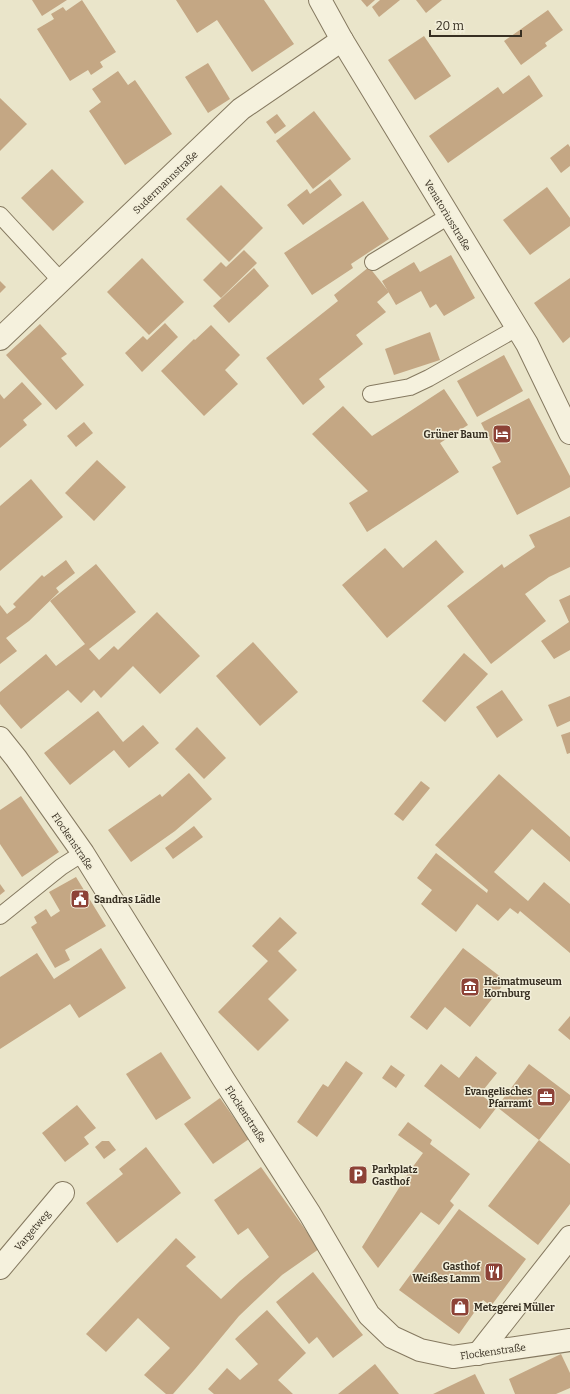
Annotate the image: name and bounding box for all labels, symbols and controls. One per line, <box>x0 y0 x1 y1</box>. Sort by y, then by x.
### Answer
scale bar <box>430 12 521 38</box>
text: 20 m <box>436 19 465 33</box>
street label: Sudermannstraße <box>131 149 201 217</box>
street label: Venatoriusstraße <box>421 178 473 253</box>
hotel icon: Grüner Baum <box>491 423 513 445</box>
place label: Grüner Baum <box>424 429 488 441</box>
street label: Flockenstraße <box>49 811 96 872</box>
public building icon: Sandras Lädle <box>69 888 91 910</box>
place label: Sandras Lädle <box>94 894 161 906</box>
museum icon: Heimatmuseum Kornburg <box>459 976 481 998</box>
place label: Heimatmuseum Kornburg <box>484 976 562 1000</box>
street label: Flockenstraße <box>222 1084 268 1146</box>
place label: Evangelisches Pfarramt <box>465 1086 532 1110</box>
office icon: Evangelisches Pfarramt <box>535 1086 557 1108</box>
parking icon: Parkplatz Gasthof <box>347 1164 369 1186</box>
place label: Parkplatz Gasthof <box>372 1164 418 1188</box>
street label: Vargetweg <box>12 1208 53 1253</box>
place label: Gasthof Weißes Lamm <box>412 1261 481 1285</box>
restaurant icon: Gasthof Weißes Lamm <box>483 1261 505 1283</box>
shop icon: Metzgerei Müller <box>449 1296 471 1318</box>
place label: Metzgerei Müller <box>474 1302 555 1314</box>
street label: Flockenstraße <box>460 1341 527 1363</box>

